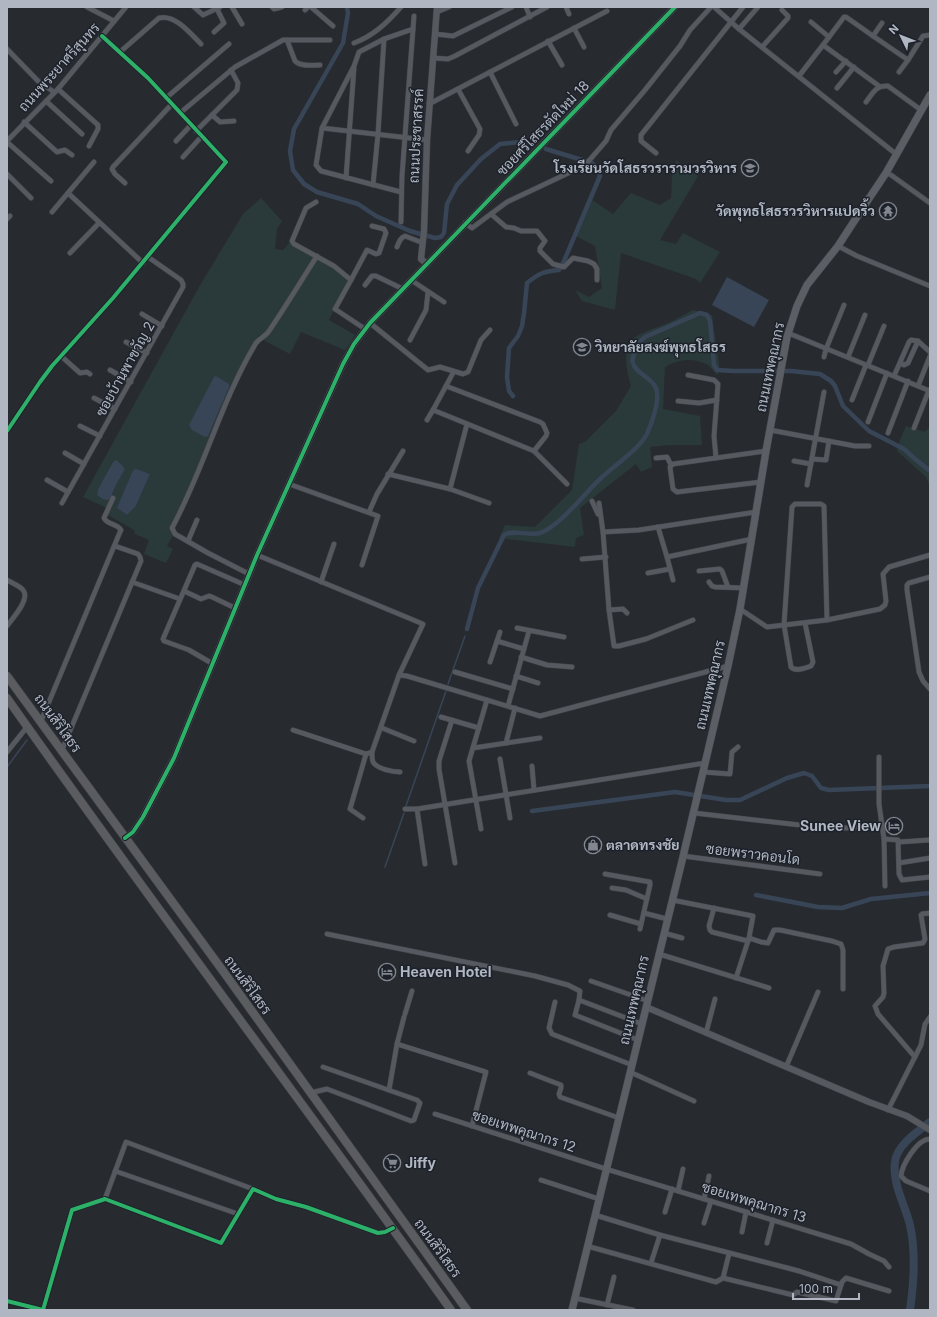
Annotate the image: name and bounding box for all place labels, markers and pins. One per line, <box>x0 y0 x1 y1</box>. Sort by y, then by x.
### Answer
school or university icon: โรงเรียนวัดโสธรวรารามวรวิหาร <box>740 158 760 178</box>
place label: โรงเรียนวัดโสธรวรารามวรวิหาร <box>553 159 737 176</box>
place label: วัดพุทธโสธรวรวิหารแปดริ้ว <box>715 198 875 222</box>
temple icon: วัดพุทธโสธรวรวิหารแปดริ้ว <box>878 201 898 221</box>
school or university icon: วิทยาลัยสงฆ์พุทธโสธร <box>572 337 592 357</box>
place label: วิทยาลัยสงฆ์พุทธโสธร <box>594 338 726 358</box>
hotel icon: Sunee View <box>884 816 904 836</box>
place label: Sunee View <box>800 817 881 834</box>
shop icon: ตลาดทรงชัย <box>583 835 603 855</box>
place label: ตลาดทรงชัย <box>606 836 679 853</box>
hotel icon: Heaven Hotel <box>377 962 397 982</box>
place label: Heaven Hotel <box>400 963 492 980</box>
supermarket icon: Jiffy <box>382 1153 402 1173</box>
place label: Jiffy <box>405 1154 437 1171</box>

